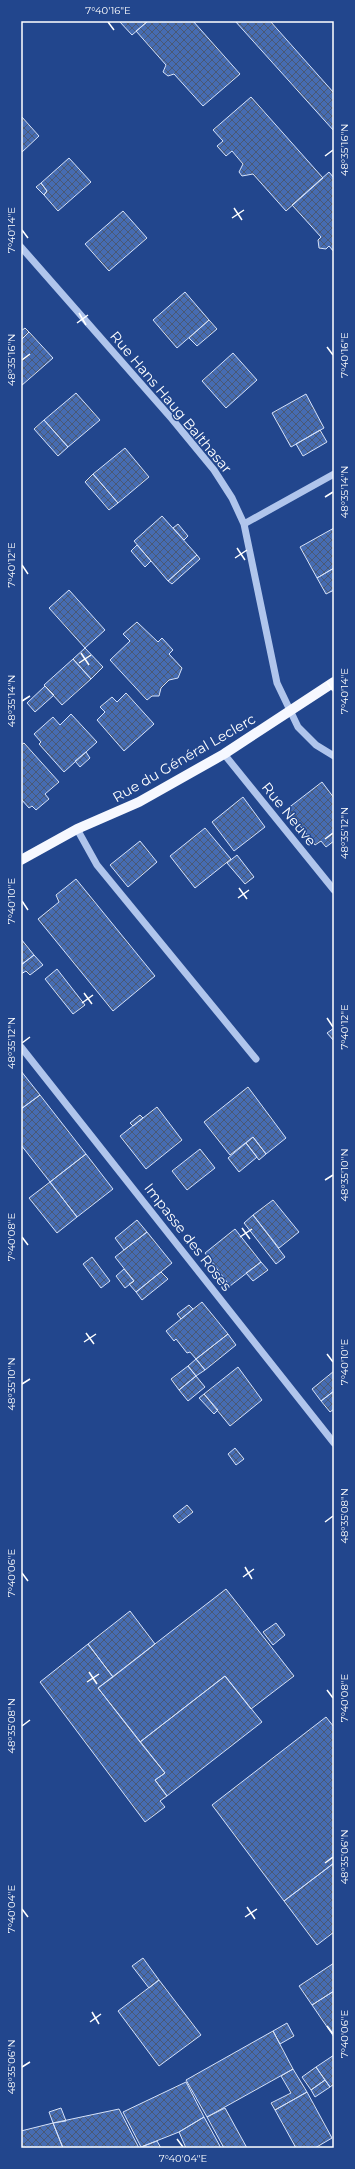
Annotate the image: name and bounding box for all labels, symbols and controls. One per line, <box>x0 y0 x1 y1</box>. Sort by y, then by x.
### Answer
text: 7°40'16"E <box>85 4 131 17</box>
text: 48°35'16"N <box>338 124 351 176</box>
text: 7°40'14"E <box>5 207 18 253</box>
street label: Rue Hans Haug Balthasar <box>106 327 236 477</box>
text: 7°40'16"E <box>338 332 351 378</box>
text: 48°35'16"N <box>5 334 18 386</box>
text: 48°35'14"N <box>338 466 351 518</box>
text: 7°40'12"E <box>5 542 18 588</box>
text: 7°40'14"E <box>338 668 351 714</box>
text: 48°35'14"N <box>5 675 18 727</box>
street label: Rue du Général Leclerc <box>109 710 259 806</box>
street label: Rue Neuve <box>258 779 320 849</box>
text: 48°35'12"N <box>338 807 351 859</box>
text: 7°40'10"E <box>5 878 18 924</box>
text: 7°40'12"E <box>338 1004 351 1050</box>
text: 48°35'12"N <box>5 1017 18 1069</box>
text: 48°35'10"N <box>338 1148 351 1202</box>
street label: Impasse des Roses <box>140 1179 236 1295</box>
text: 7°40'08"E <box>5 1212 18 1261</box>
text: 7°40'10"E <box>338 1339 351 1385</box>
text: 48°35'10"N <box>5 1357 18 1411</box>
text: 48°35'08"N <box>338 1488 351 1544</box>
text: 7°40'06"E <box>5 1549 18 1597</box>
text: 7°40'08"E <box>338 1673 351 1722</box>
text: 48°35'08"N <box>5 1698 18 1754</box>
text: 48°35'06"N <box>338 1829 351 1885</box>
text: 7°40'04"E <box>5 1884 18 1933</box>
text: 7°40'06"E <box>338 2010 351 2058</box>
text: 48°35'06"N <box>5 2039 18 2095</box>
text: 7°40'04"E <box>159 2152 208 2165</box>

